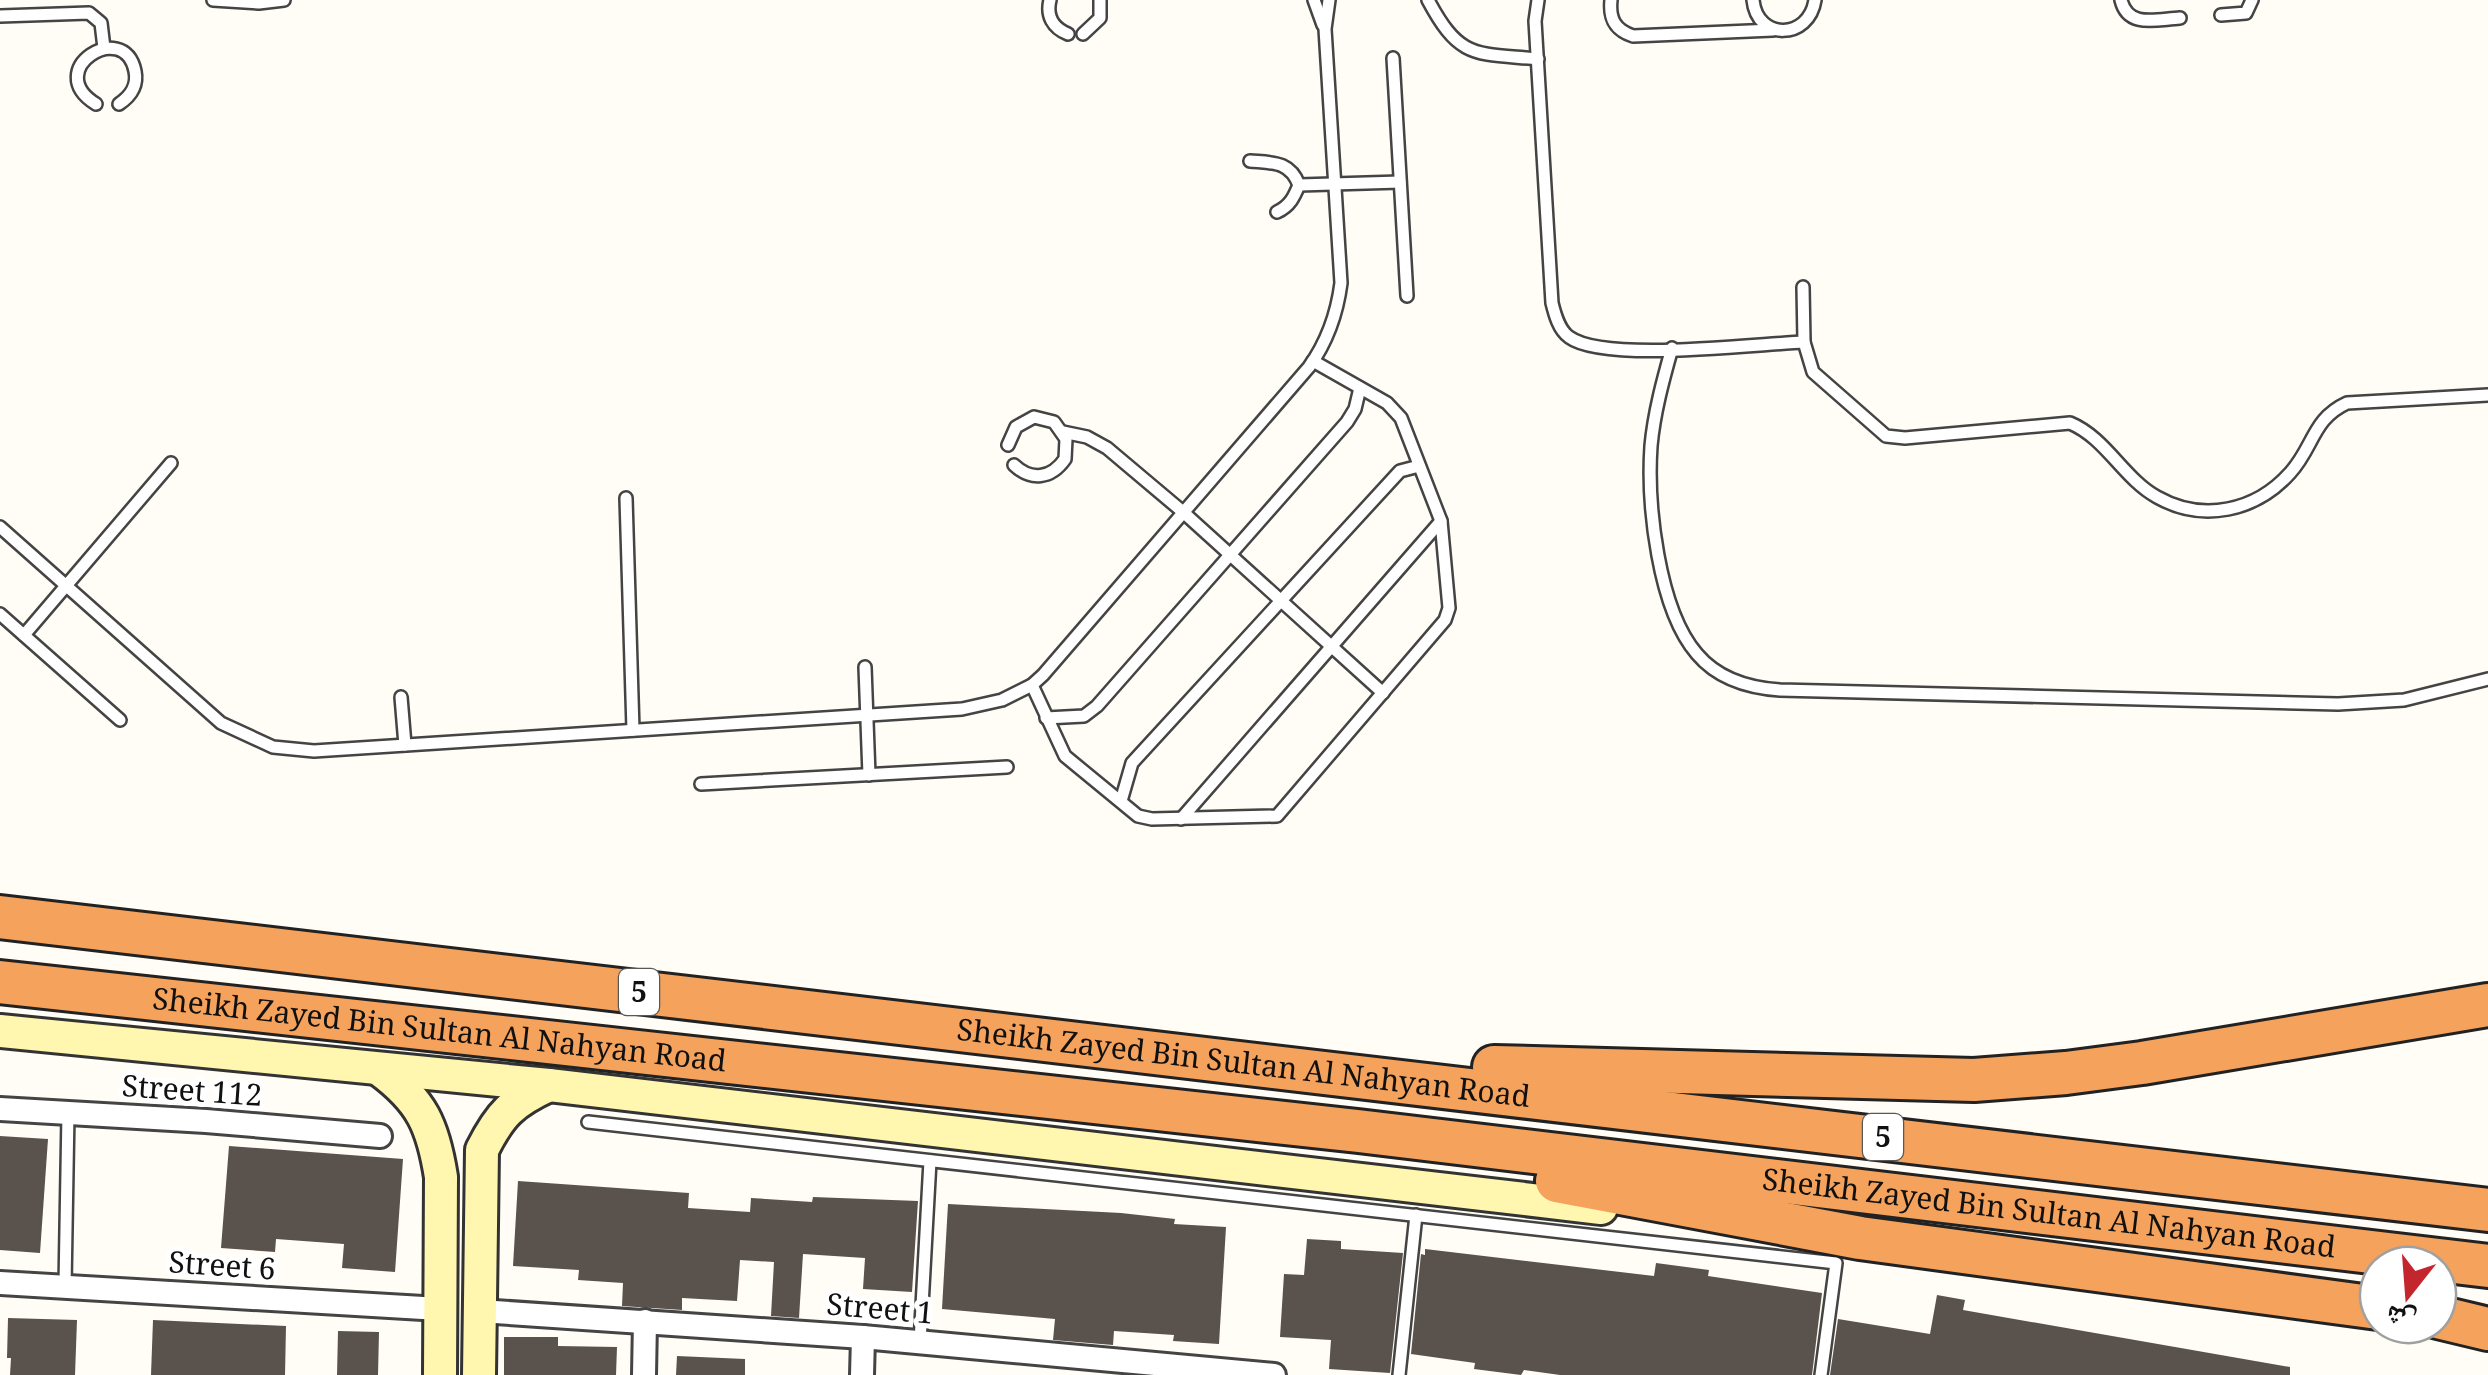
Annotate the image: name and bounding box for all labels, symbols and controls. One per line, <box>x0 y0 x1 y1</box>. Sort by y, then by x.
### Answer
road number: 5 <box>619 969 659 1015</box>
street label: Sheikh Zayed Bin Sultan Al Nahyan Road <box>149 977 729 1091</box>
street label: Sheikh Zayed Bin Sultan Al Nahyan Road <box>953 1008 1533 1126</box>
street label: Street 112 <box>120 1064 264 1125</box>
road number: 5 <box>1863 1114 1903 1160</box>
street label: Sheikh Zayed Bin Sultan Al Nahyan Road <box>1759 1157 2338 1277</box>
street label: Street 6 <box>167 1240 277 1299</box>
north arrow <box>2358 1245 2458 1345</box>
street label: Street 1 <box>824 1282 935 1343</box>
text: ش <box>2381 1288 2423 1342</box>

